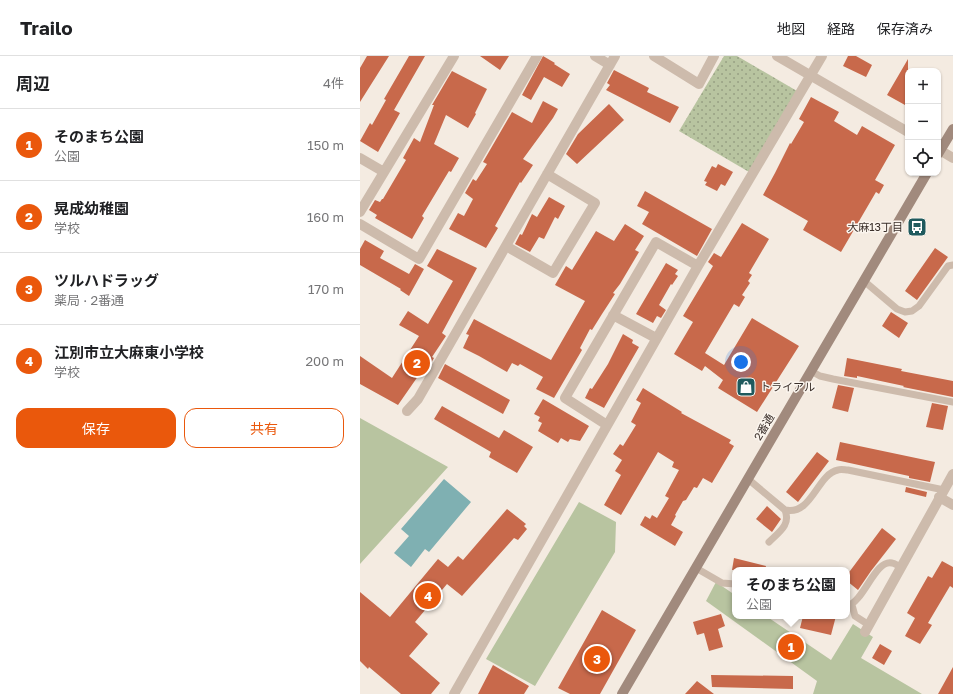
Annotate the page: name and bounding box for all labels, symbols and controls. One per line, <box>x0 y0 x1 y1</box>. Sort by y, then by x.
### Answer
text: Trailo <box>20 16 73 39</box>
text: 地図 <box>777 20 805 37</box>
text: 経路 <box>827 20 855 37</box>
text: 保存済み <box>877 20 933 37</box>
map controls <box>905 68 941 176</box>
button: + <box>905 68 941 104</box>
text: 周辺 <box>16 73 50 94</box>
text: 4件 <box>323 75 344 91</box>
button: − <box>905 104 941 140</box>
text: そのまち公園 <box>54 127 144 145</box>
text: 1 <box>26 137 32 153</box>
text: 150 m <box>307 137 344 153</box>
button: locate <box>905 140 941 176</box>
text: 公園 <box>54 148 80 164</box>
text: 晃成幼稚園 <box>54 199 129 217</box>
text: 2 <box>25 209 33 225</box>
text: 160 m <box>307 209 344 225</box>
bus stop icon: 大麻13丁目 <box>906 216 928 238</box>
text: 学校 <box>54 220 80 236</box>
place label: 大麻13丁目 <box>847 220 903 233</box>
text: ツルハドラッグ <box>54 271 159 289</box>
text: 3 <box>25 281 33 297</box>
text: 170 m <box>308 281 344 297</box>
text: 薬局 · 2番通 <box>54 292 124 308</box>
text: 江別市立大麻東小学校 <box>54 343 204 361</box>
pin: 2 <box>404 348 430 378</box>
your location <box>731 352 751 372</box>
text: 4 <box>25 353 33 369</box>
text: 200 m <box>306 353 344 369</box>
text: 学校 <box>54 364 80 380</box>
shop icon: トライアル <box>735 376 757 398</box>
place label: トライアル <box>760 380 815 393</box>
button: 保存 <box>16 408 176 448</box>
button: 共有 <box>184 408 344 448</box>
street label: 2番通 <box>751 411 776 442</box>
popup <box>732 567 850 619</box>
text: そのまち公園 <box>746 575 836 593</box>
pin: 4 <box>415 581 441 611</box>
text: 公園 <box>746 596 772 612</box>
pin: 1 <box>778 632 804 662</box>
pin: 3 <box>584 644 610 674</box>

